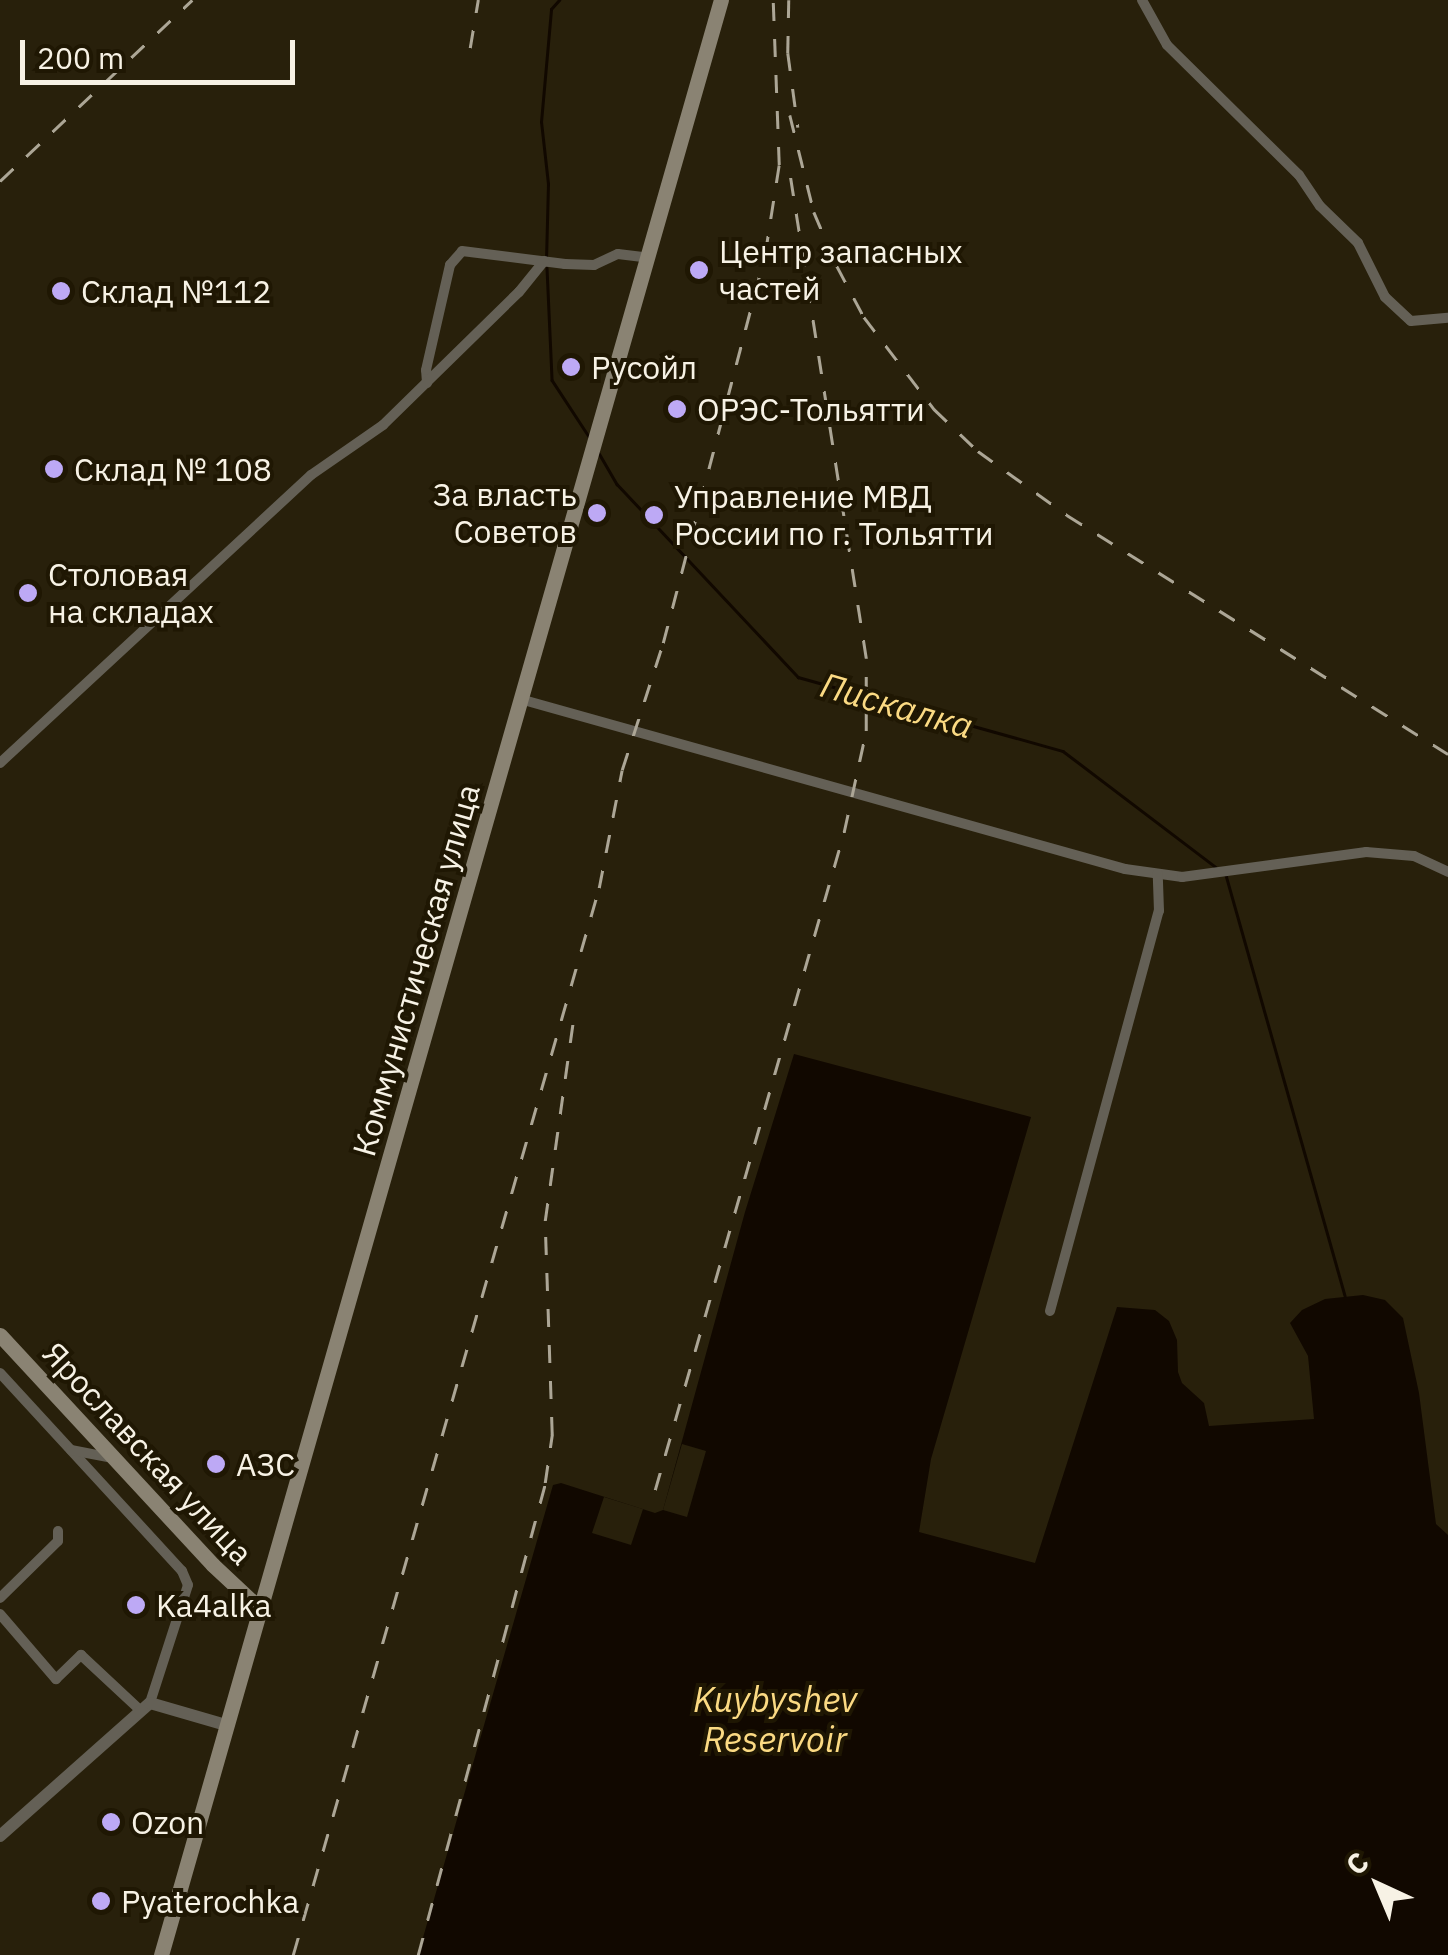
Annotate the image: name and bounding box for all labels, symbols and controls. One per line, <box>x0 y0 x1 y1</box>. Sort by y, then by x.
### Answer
scale bar <box>25 20 300 82</box>
text: 200 m <box>37 38 124 77</box>
place label: Центр запасных частей <box>719 233 962 308</box>
marker: Центр запасных частей <box>688 259 710 281</box>
place label: Склад №112 <box>81 272 271 310</box>
marker: Склад №112 <box>50 280 72 302</box>
place label: Русойл <box>591 348 697 386</box>
marker: Русойл <box>560 356 582 378</box>
place label: ОРЭС-Тольятти <box>697 390 925 428</box>
marker: ОРЭС-Тольятти <box>666 398 688 420</box>
place label: Склад № 108 <box>74 450 272 488</box>
marker: Склад № 108 <box>43 458 65 480</box>
place label: За власть Советов <box>433 476 577 551</box>
place label: Управление МВД России по г. Тольятти <box>674 478 994 553</box>
marker: За власть Советов <box>586 502 608 524</box>
marker: Управление МВД России по г. Тольятти <box>643 504 665 526</box>
place label: Столовая на складах <box>48 556 214 631</box>
marker: Столовая на складах <box>17 582 39 604</box>
water label: Пискалка <box>816 663 978 747</box>
street label: Коммунистическая улица <box>344 780 488 1160</box>
street label: Ярославская улица <box>35 1334 261 1572</box>
place label: АЗС <box>236 1445 295 1483</box>
marker: АЗС <box>205 1453 227 1475</box>
place label: Ka4alka <box>156 1586 272 1624</box>
marker: Ka4alka <box>125 1594 147 1616</box>
water label: Kuybyshev Reservoir <box>693 1678 857 1760</box>
place label: Ozon <box>131 1803 204 1841</box>
marker: Ozon <box>100 1811 122 1833</box>
north arrow <box>1328 1835 1428 1935</box>
text: С <box>1337 1843 1376 1883</box>
place label: Pyaterochka <box>121 1882 299 1920</box>
marker: Pyaterochka <box>90 1890 112 1912</box>

